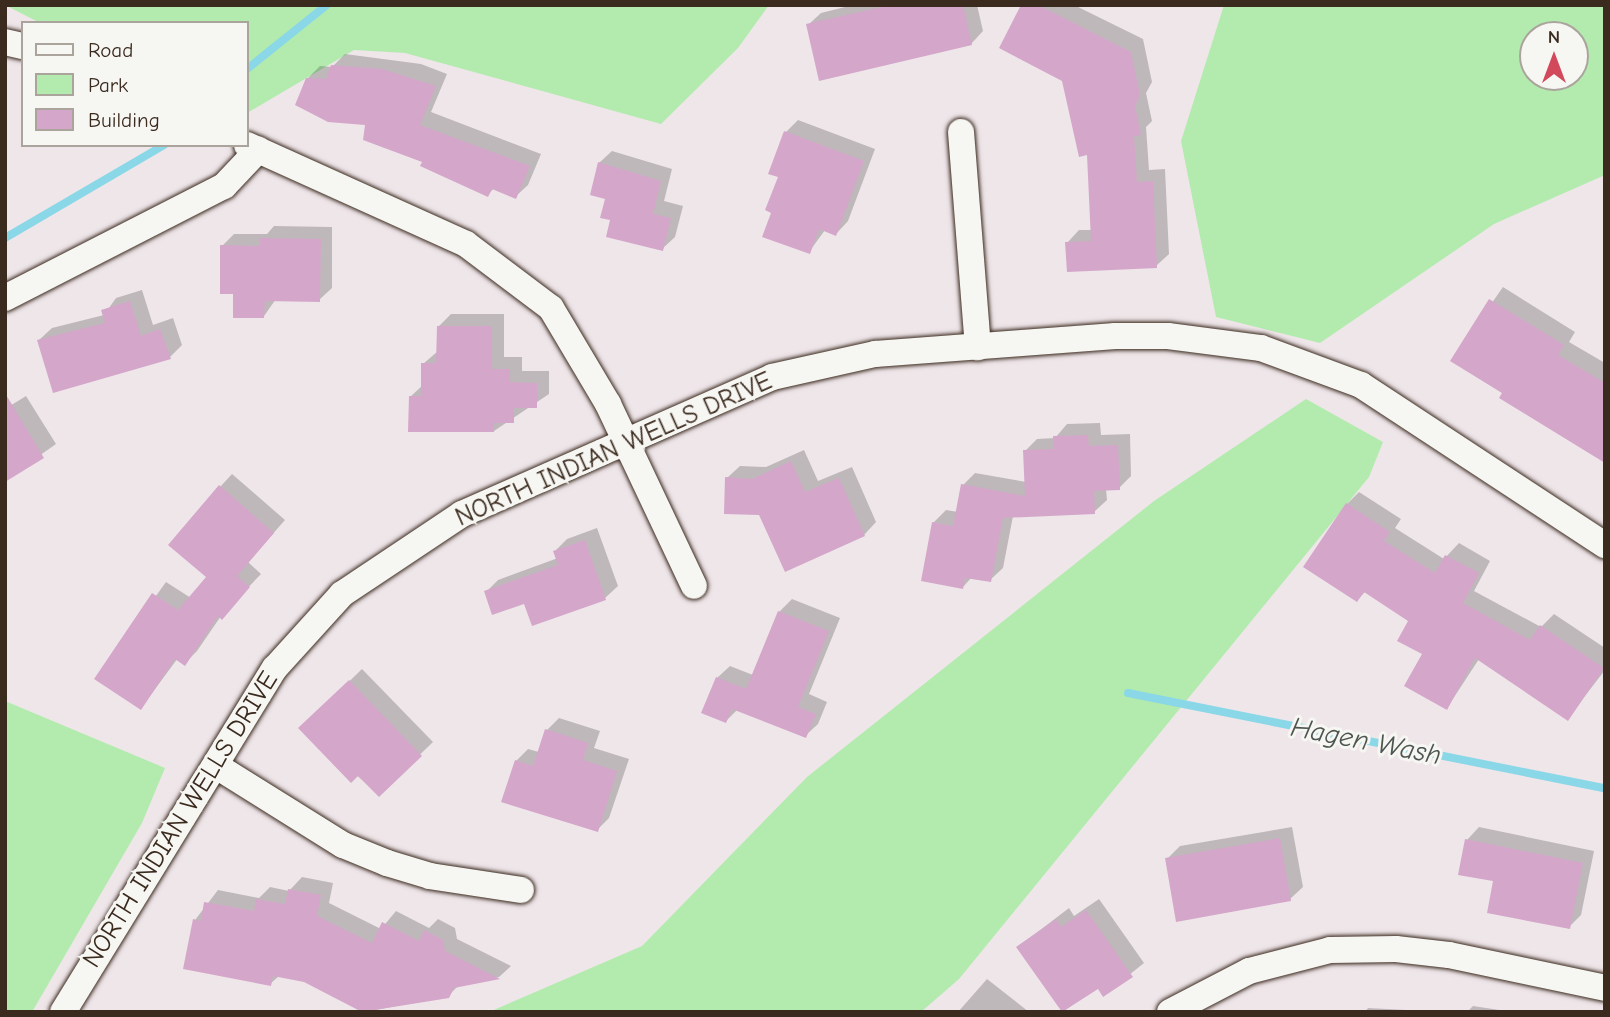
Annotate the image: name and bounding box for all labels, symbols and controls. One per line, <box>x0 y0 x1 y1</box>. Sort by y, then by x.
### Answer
legend <box>21 21 248 147</box>
north arrow <box>1519 21 1589 91</box>
text: N <box>1548 26 1560 48</box>
text: Road <box>88 38 133 62</box>
text: Park <box>88 73 128 97</box>
text: Building <box>88 108 160 132</box>
street label: NORTH INDIAN WELLS DRIVE <box>451 366 777 534</box>
street label: NORTH INDIAN WELLS DRIVE <box>77 666 285 974</box>
water label: Hagen Wash <box>1288 710 1444 772</box>

